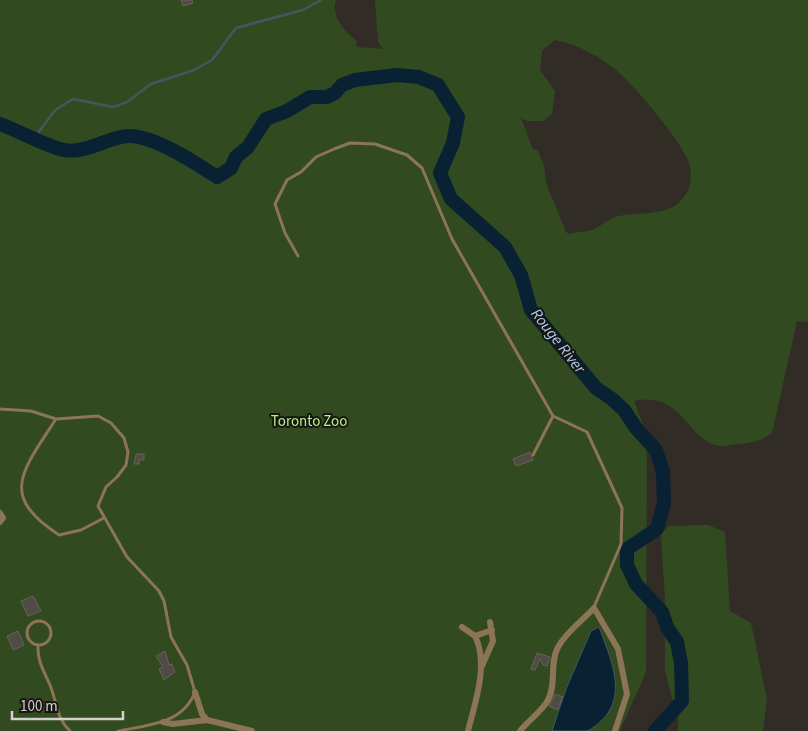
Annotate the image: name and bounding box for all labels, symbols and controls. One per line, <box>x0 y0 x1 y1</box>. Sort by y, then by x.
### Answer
water label: Rouge River <box>525 304 591 380</box>
park label: Toronto Zoo <box>271 411 347 432</box>
scale bar <box>12 688 124 720</box>
text: 100 m <box>20 696 58 717</box>

